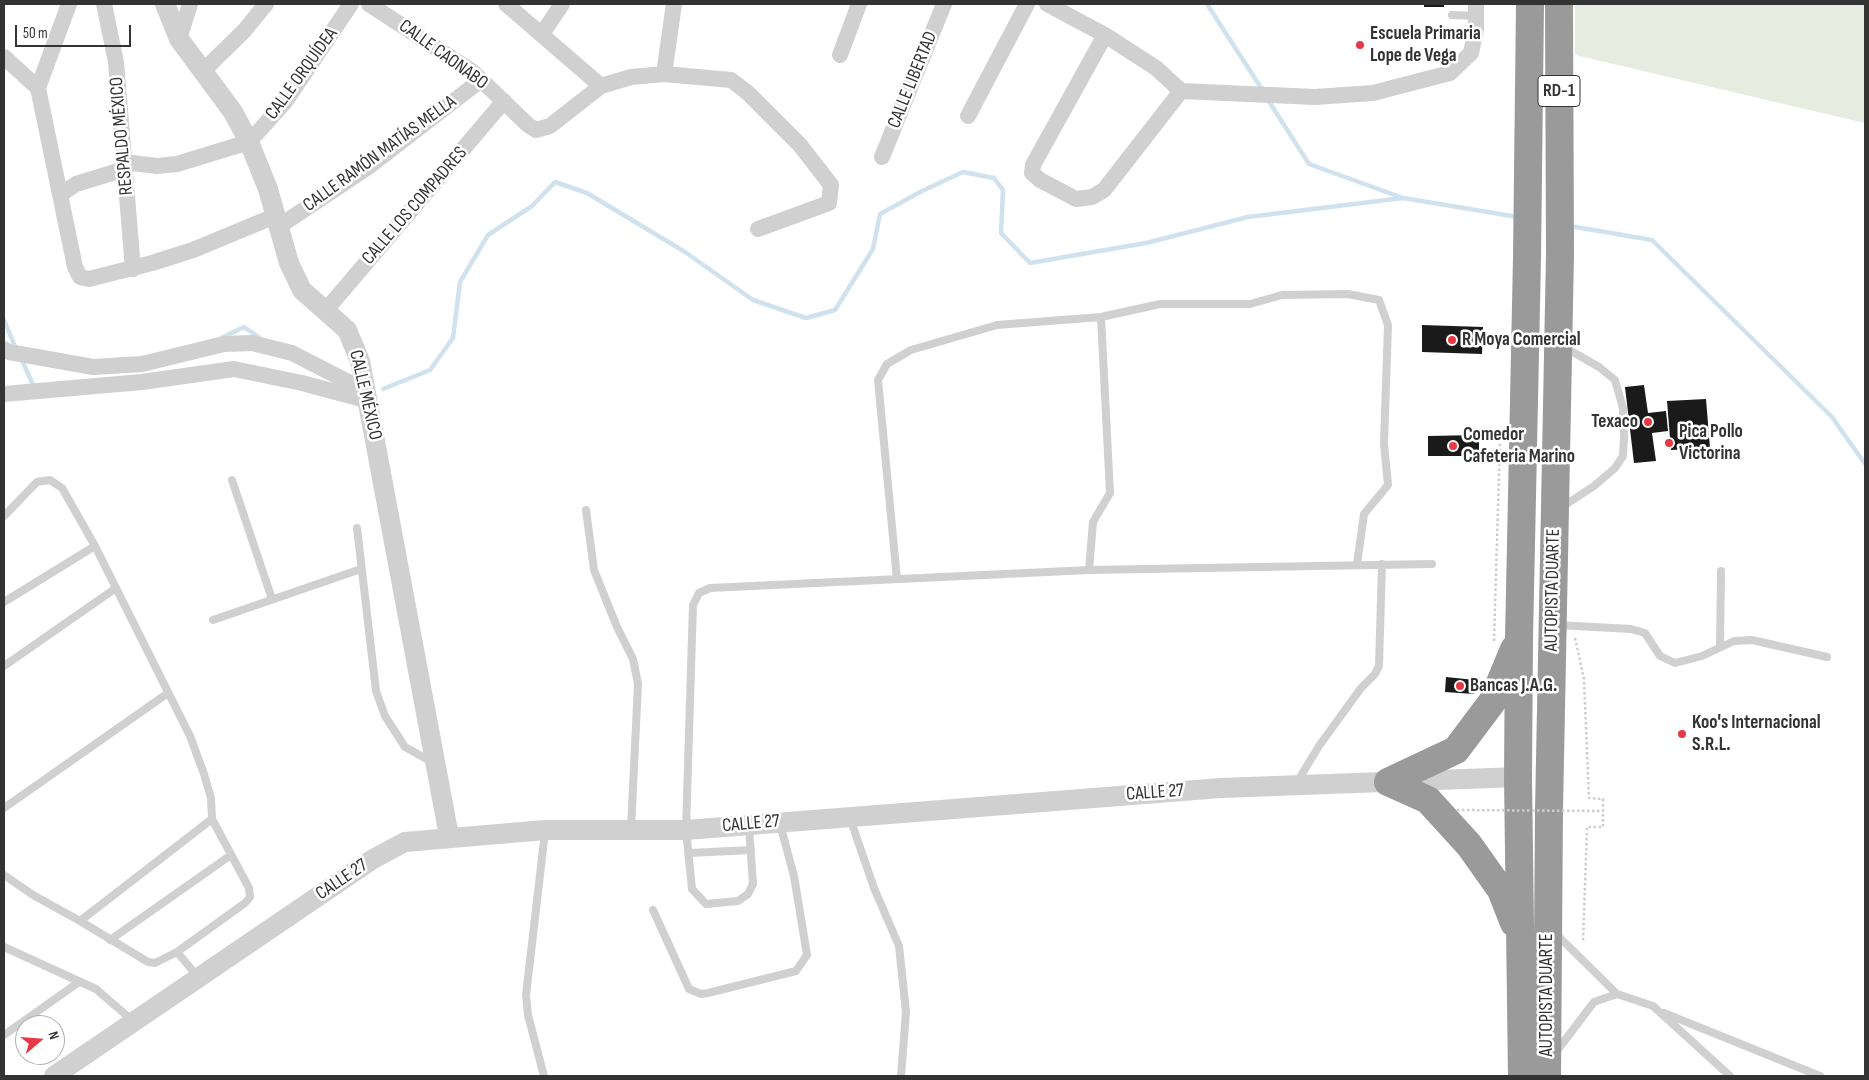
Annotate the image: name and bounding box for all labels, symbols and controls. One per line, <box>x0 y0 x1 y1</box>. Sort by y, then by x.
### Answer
scale bar <box>18 15 134 47</box>
street label: CALLE CAONABO <box>394 15 492 95</box>
place label: Escuela Primaria Lope de Vega <box>1370 23 1481 67</box>
text: 50 m <box>23 24 48 43</box>
street label: CALLE ORQUÍDEA <box>261 24 343 124</box>
street label: CALLE LIBERTAD <box>883 28 943 132</box>
marker: Escuela Primaria Lope de Vega <box>1354 39 1366 51</box>
street label: RESPALDO MÉXICO <box>105 76 139 196</box>
road number: RD-1 <box>1538 76 1580 106</box>
street label: CALLE RAMÓN MATÍAS MELLA <box>299 91 461 217</box>
street label: CALLE LOS COMPADRES <box>358 142 472 270</box>
place label: R Moya Comercial <box>1462 329 1581 351</box>
marker: R Moya Comercial <box>1446 334 1458 346</box>
street label: CALLE MÉXICO <box>344 348 386 442</box>
place label: Texaco <box>1591 411 1638 433</box>
marker: Texaco <box>1642 416 1654 428</box>
place label: Pica Pollo Victorina <box>1679 421 1743 465</box>
place label: Comedor Cafeteria Marino <box>1463 424 1575 468</box>
marker: Pica Pollo Victorina <box>1663 437 1675 449</box>
marker: Comedor Cafeteria Marino <box>1447 440 1459 452</box>
street label: AUTOPISTA DUARTE <box>1541 528 1565 652</box>
place label: Bancas J.A.G. <box>1470 675 1557 697</box>
marker: Bancas J.A.G. <box>1454 680 1466 692</box>
place label: Koo's Internacional S.R.L. <box>1692 712 1821 756</box>
marker: Koo's Internacional S.R.L. <box>1676 728 1688 740</box>
street label: CALLE 27 <box>1125 780 1185 806</box>
street label: CALLE 27 <box>721 810 781 838</box>
street label: CALLE 27 <box>312 854 372 906</box>
street label: AUTOPISTA DUARTE <box>1536 934 1558 1056</box>
north arrow <box>15 1015 65 1065</box>
text: N <box>45 1029 63 1042</box>

